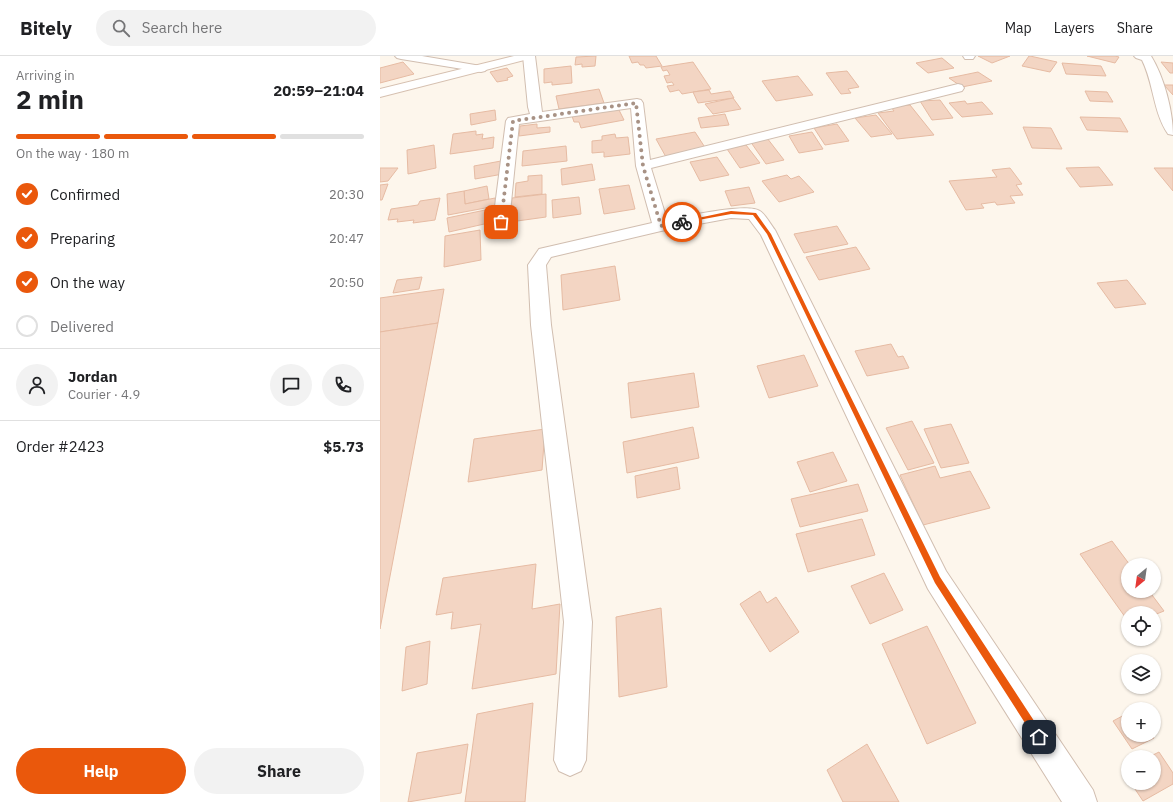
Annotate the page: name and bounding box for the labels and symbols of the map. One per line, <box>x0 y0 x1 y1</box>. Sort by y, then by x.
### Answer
courier <box>662 202 702 242</box>
pin <box>484 205 518 239</box>
north arrow <box>1121 558 1161 598</box>
pin <box>1022 720 1056 754</box>

